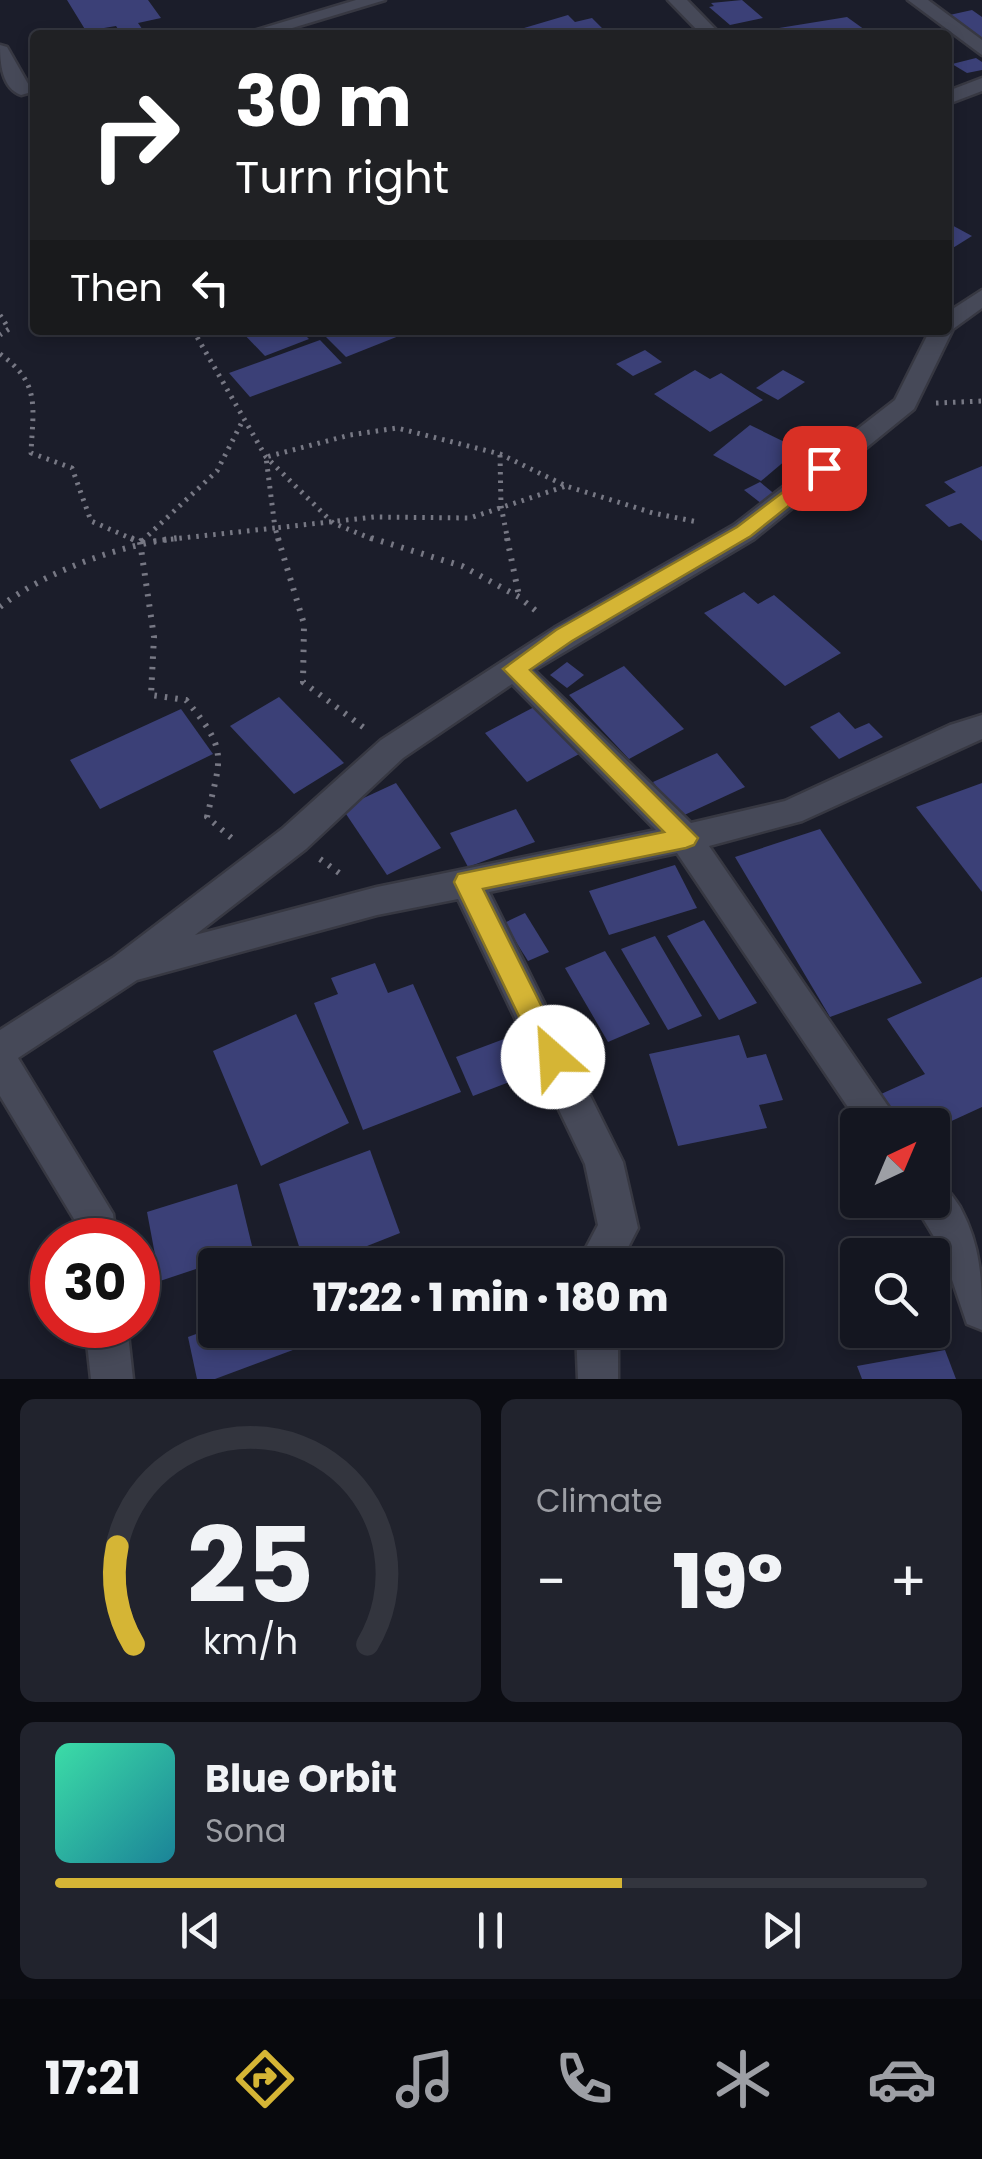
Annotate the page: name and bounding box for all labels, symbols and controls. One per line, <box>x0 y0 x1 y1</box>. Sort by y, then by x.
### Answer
text: 30 m <box>235 52 412 151</box>
icon: right <box>70 70 200 200</box>
text: Turn right <box>235 146 449 209</box>
icon: left <box>183 260 238 315</box>
text: Then <box>70 261 163 314</box>
pin <box>782 426 867 511</box>
icon: arrive <box>797 441 852 496</box>
position arrow <box>501 1005 605 1109</box>
north arrow <box>840 1108 950 1218</box>
map controls <box>840 1108 950 1348</box>
speed limit sign: 30 <box>30 1218 160 1348</box>
button: search <box>840 1238 950 1348</box>
text: 17:22 · 1 min · 180 m <box>313 1271 668 1324</box>
text: Climate <box>536 1478 663 1523</box>
text: 25 <box>187 1493 314 1638</box>
text: 19° <box>673 1529 783 1634</box>
text: − <box>536 1543 566 1620</box>
text: + <box>889 1543 927 1620</box>
text: km/h <box>203 1616 298 1667</box>
text: Blue Orbit <box>205 1752 397 1805</box>
text: Sona <box>205 1808 286 1853</box>
icon: previous <box>173 1903 228 1958</box>
icon: pause <box>463 1903 518 1958</box>
icon: next <box>754 1903 809 1958</box>
icon: directions <box>230 2044 300 2114</box>
icon: music <box>390 2044 460 2114</box>
icon: phone <box>549 2044 619 2114</box>
icon: climate <box>708 2044 778 2114</box>
icon: car <box>867 2044 937 2114</box>
text: 17:21 <box>45 2047 141 2110</box>

